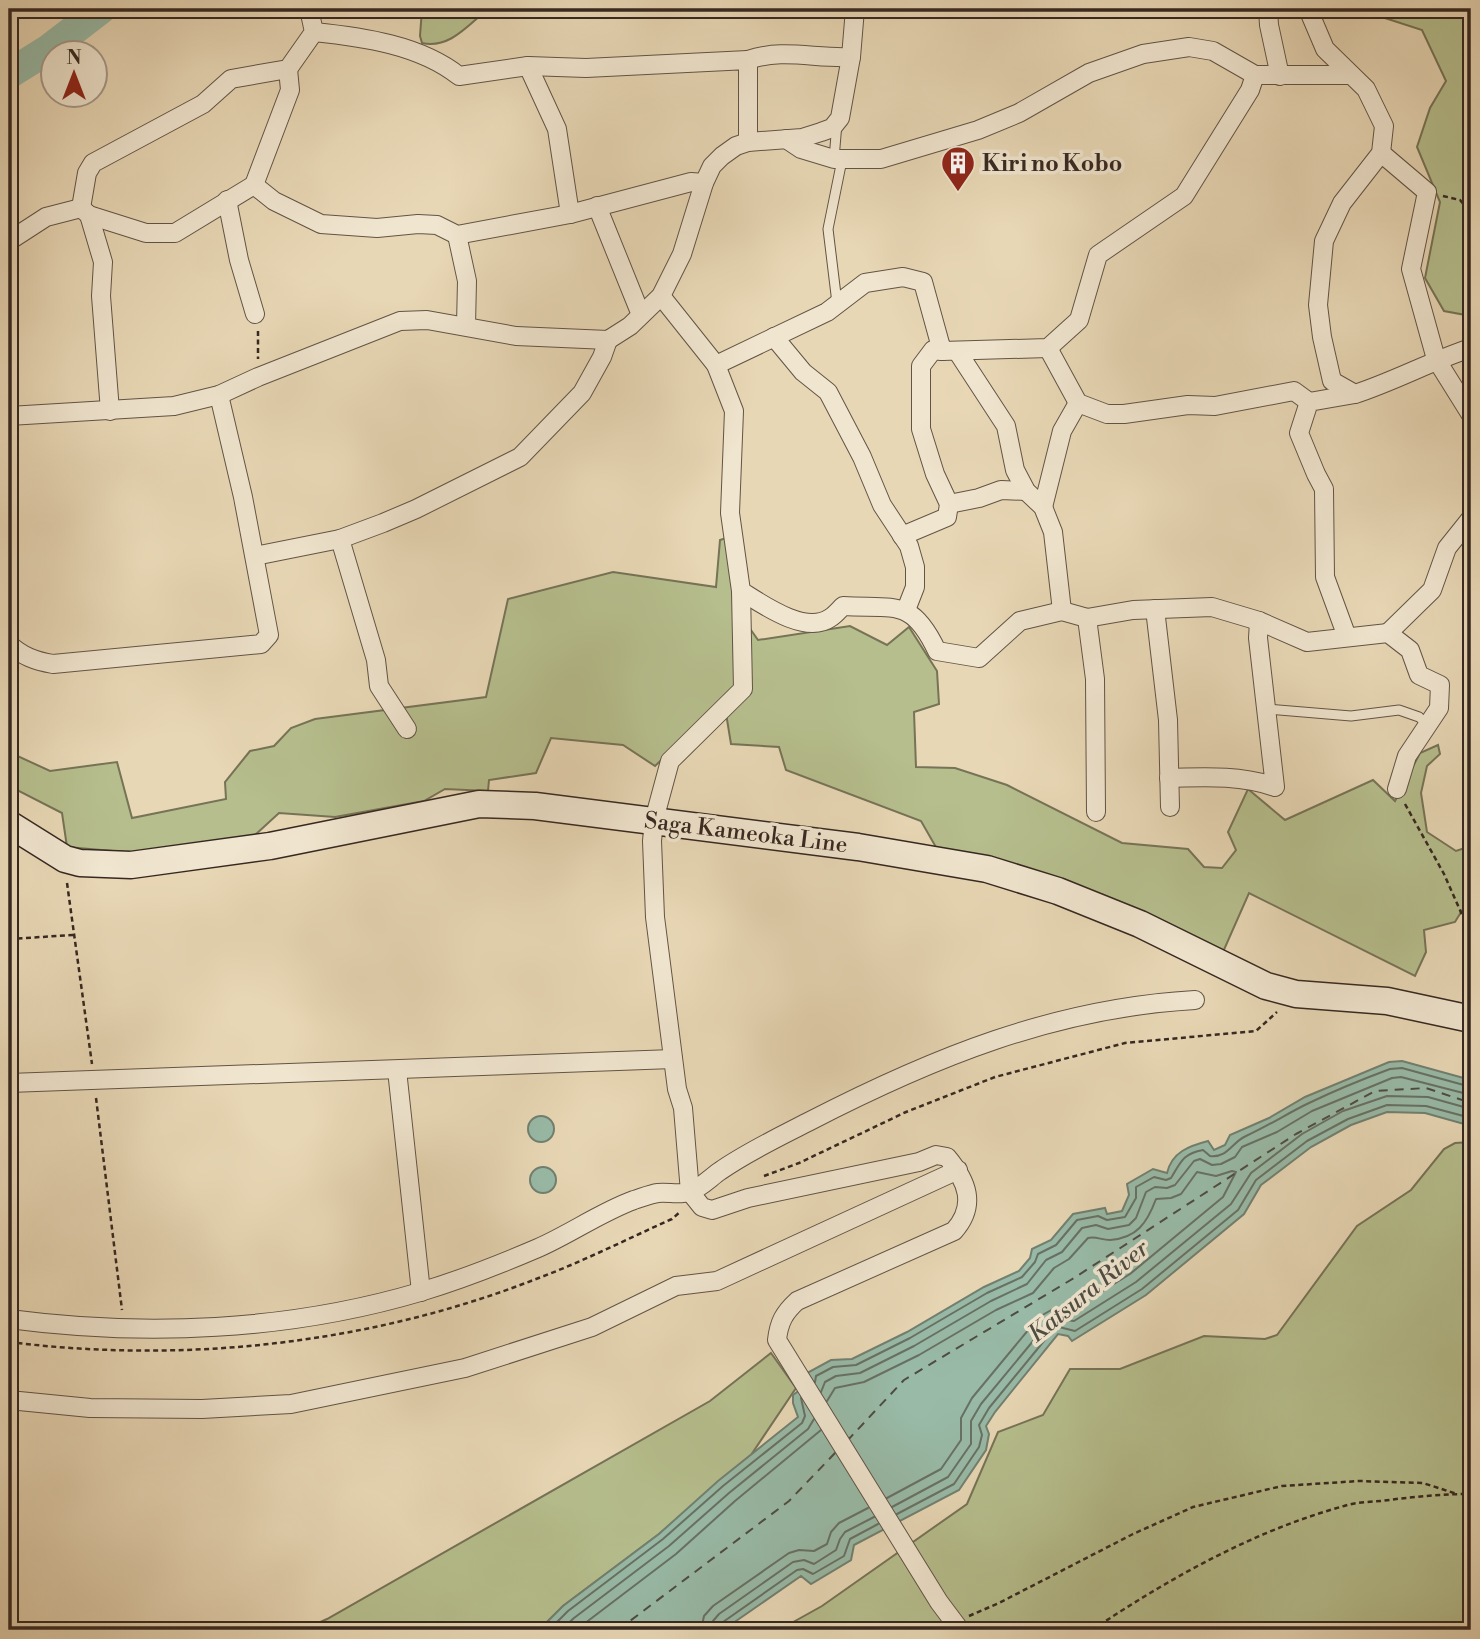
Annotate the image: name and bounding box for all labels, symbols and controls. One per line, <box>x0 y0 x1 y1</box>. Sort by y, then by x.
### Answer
north arrow <box>38 38 108 108</box>
text: N <box>66 46 82 70</box>
building icon: Kiri no Kobo <box>939 144 977 193</box>
place label: Kiri no Kobo <box>982 150 1122 178</box>
street label: Saga Kameoka Line <box>643 807 849 859</box>
water label: Katsura River <box>1022 1233 1156 1350</box>

